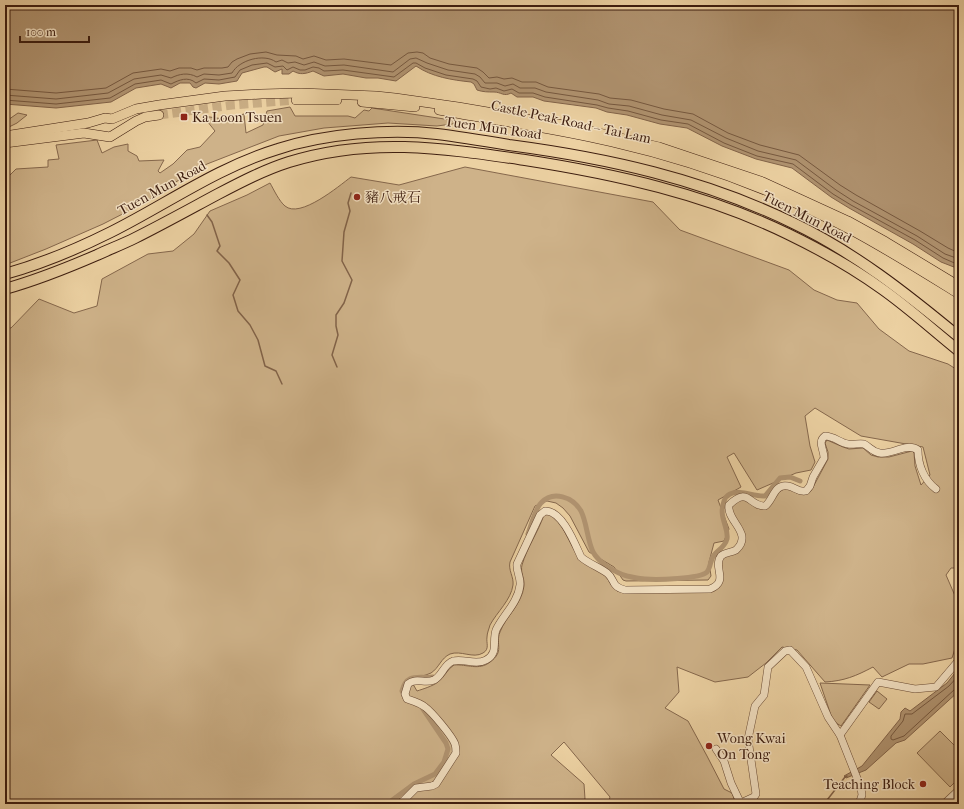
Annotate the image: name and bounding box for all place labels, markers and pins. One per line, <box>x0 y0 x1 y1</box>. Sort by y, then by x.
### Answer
place label: Ka Loon Tsuen <box>192 109 282 126</box>
marker: Ka Loon Tsuen <box>179 112 189 122</box>
place label: 豬八戒石 <box>365 189 421 206</box>
marker: 豬八戒石 <box>352 192 362 202</box>
place label: Wong Kwai On Tong <box>716 730 786 763</box>
marker: Wong Kwai On Tong <box>704 741 714 751</box>
place label: Teaching Block <box>823 776 916 793</box>
marker: Teaching Block <box>918 779 928 789</box>

